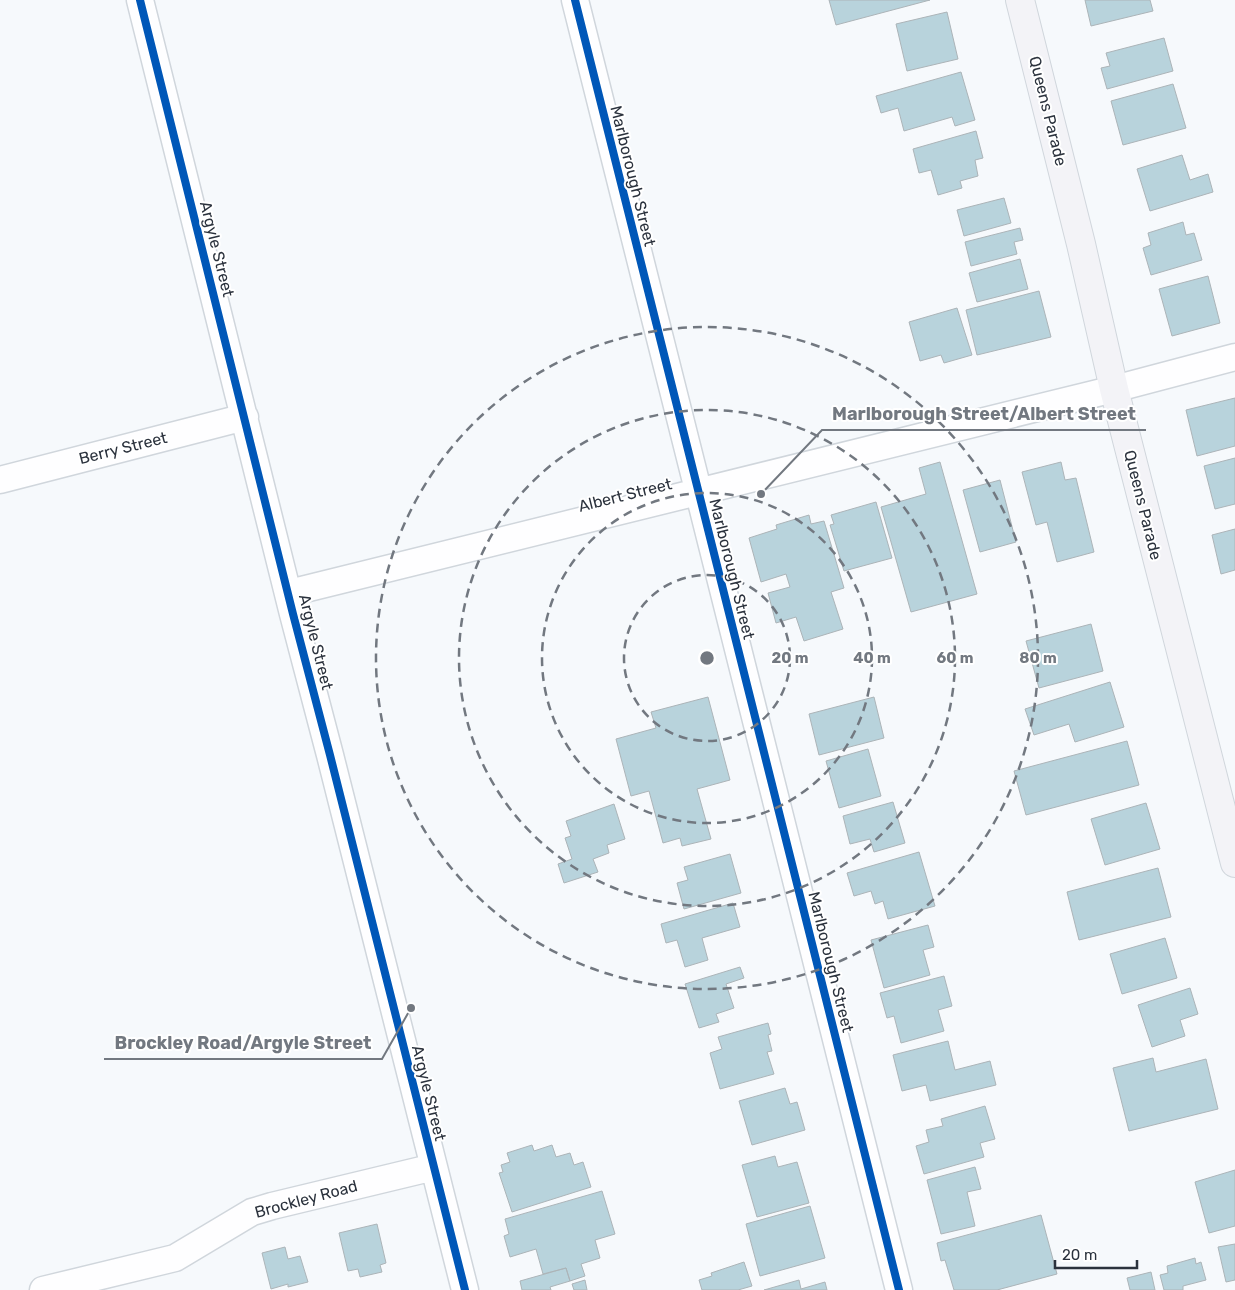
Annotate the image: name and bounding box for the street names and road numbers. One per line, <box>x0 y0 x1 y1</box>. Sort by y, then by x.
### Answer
street label: Queens Parade <box>1025 54 1071 168</box>
street label: Marlborough Street <box>606 104 660 248</box>
street label: Argyle Street <box>196 199 238 299</box>
street label: Berry Street <box>77 428 169 468</box>
street label: Queens Parade <box>1120 448 1166 562</box>
street label: Albert Street <box>576 474 674 516</box>
street label: Marlborough Street <box>705 497 759 641</box>
street label: Argyle Street <box>295 592 337 692</box>
street label: Marlborough Street <box>804 890 858 1034</box>
street label: Argyle Street <box>408 1043 450 1143</box>
street label: Brockley Road <box>253 1176 359 1222</box>

